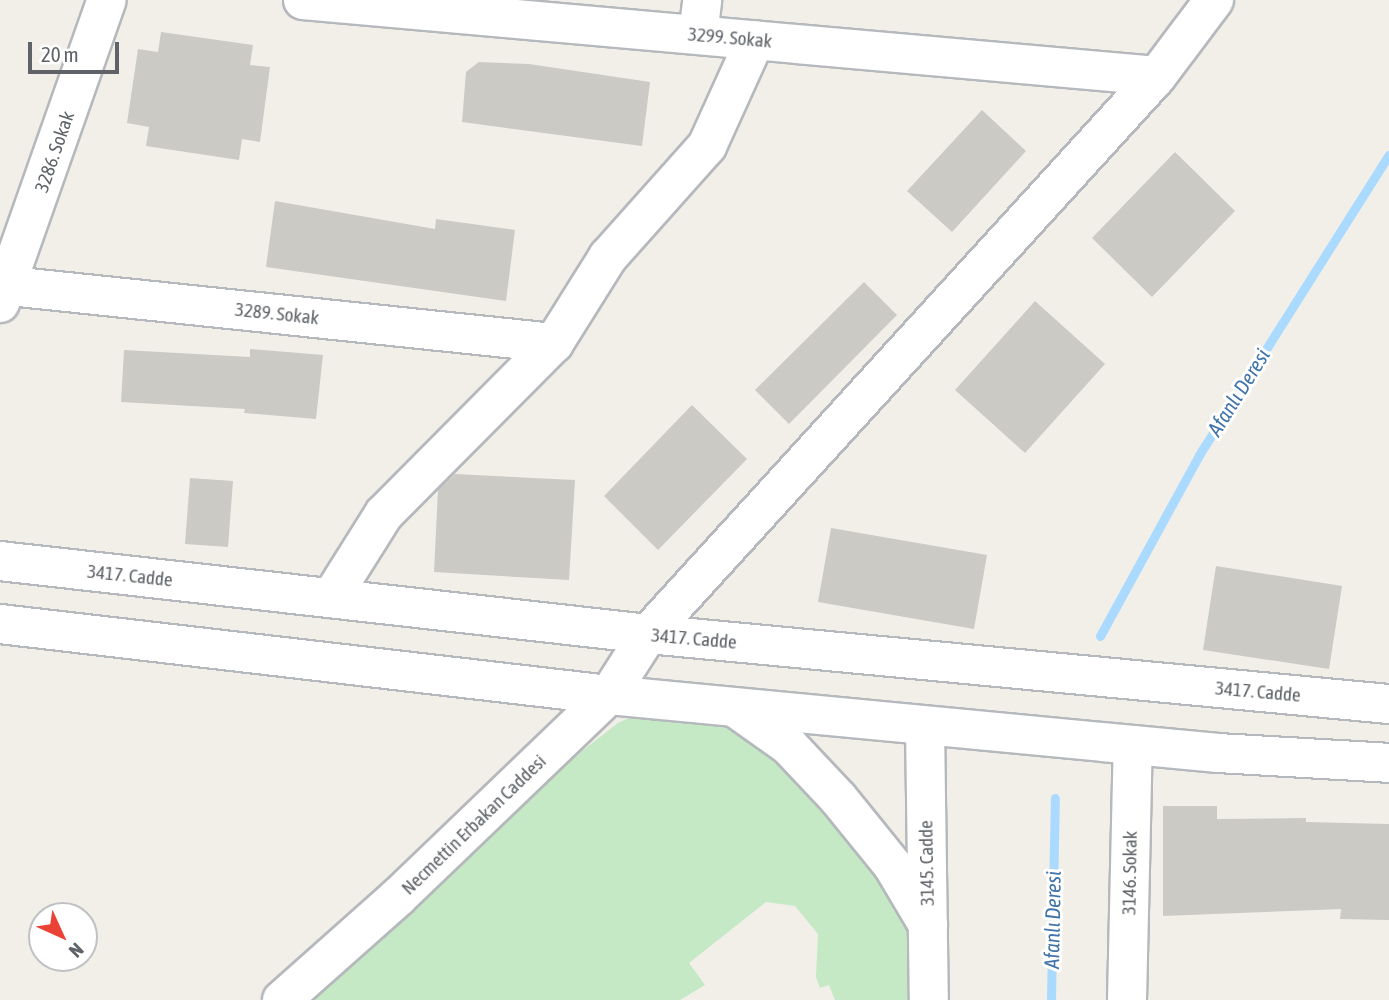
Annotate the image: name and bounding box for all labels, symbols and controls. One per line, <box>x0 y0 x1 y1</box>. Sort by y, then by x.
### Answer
street label: 3299. Sokak <box>687 23 773 53</box>
scale bar <box>32 28 122 72</box>
text: 20 m <box>41 42 79 66</box>
street label: 3286. Sokak <box>31 108 79 196</box>
street label: 3289. Sokak <box>234 298 320 330</box>
water label: Afanlı Deresi <box>1201 344 1275 440</box>
street label: 3417. Cadde <box>86 560 174 592</box>
street label: 3417. Cadde <box>650 624 738 654</box>
street label: 3417. Cadde <box>1214 677 1302 707</box>
street label: Necmettin Erbakan Caddesi <box>397 750 551 900</box>
street label: 3145. Cadde <box>915 820 939 906</box>
street label: 3146. Sokak <box>1118 831 1142 915</box>
water label: Afanlı Deresi <box>1039 871 1065 969</box>
north arrow <box>28 902 98 972</box>
text: N <box>65 939 88 962</box>

